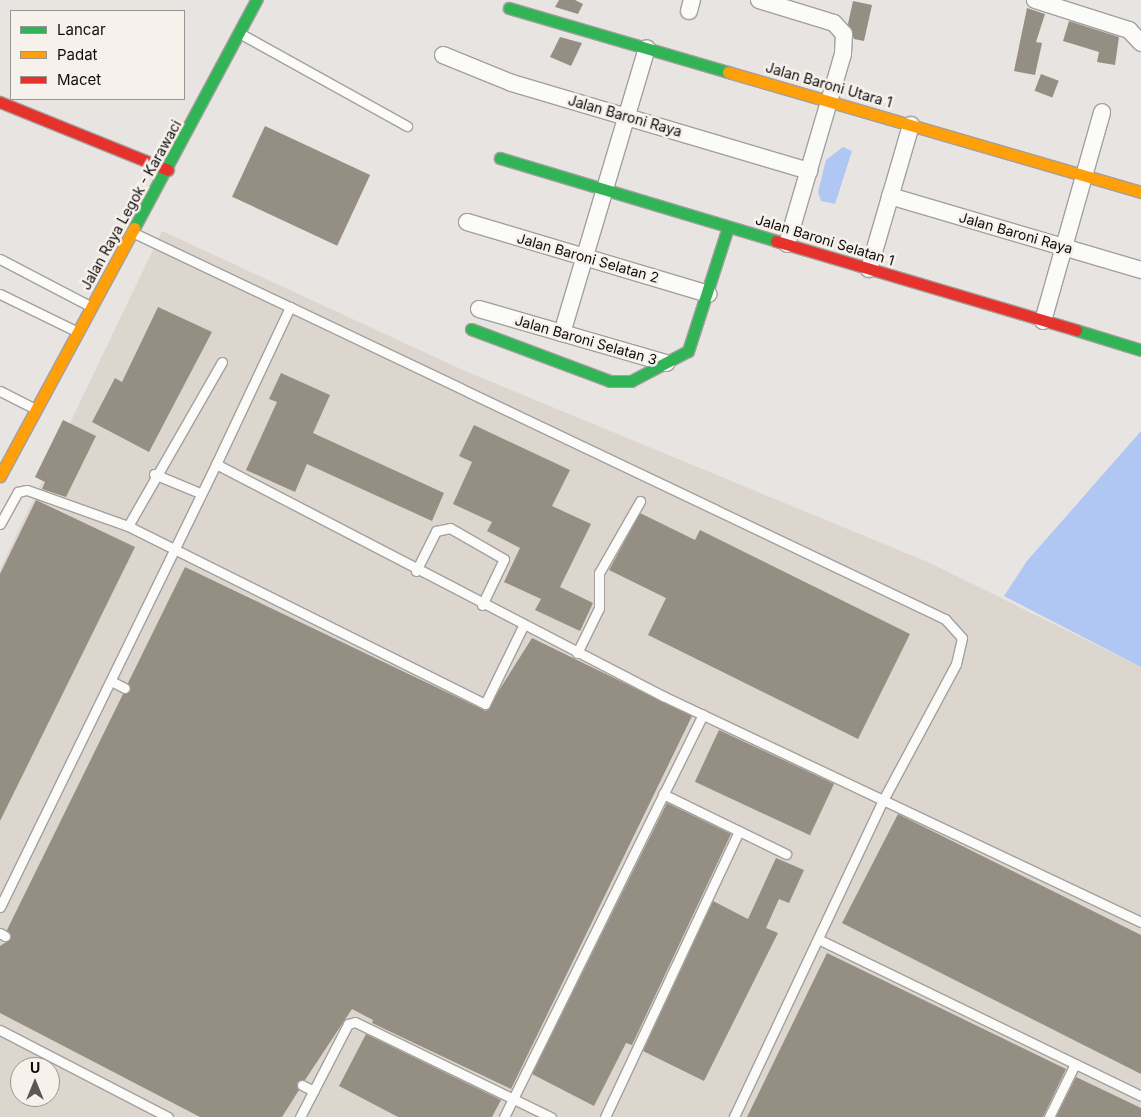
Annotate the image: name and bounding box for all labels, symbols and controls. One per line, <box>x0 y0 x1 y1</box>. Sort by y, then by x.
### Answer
legend <box>10 10 185 100</box>
text: Lancar <box>57 20 106 39</box>
text: Padat <box>57 45 98 64</box>
street label: Jalan Baroni Utara 1 <box>764 59 894 111</box>
text: Macet <box>57 70 101 89</box>
street label: Jalan Baroni Raya <box>566 92 684 140</box>
street label: Jalan Raya Legok - Karawaci <box>77 117 185 293</box>
street label: Jalan Baroni Raya <box>957 209 1075 257</box>
street label: Jalan Baroni Selatan 1 <box>754 211 896 269</box>
street label: Jalan Baroni Selatan 2 <box>515 230 661 286</box>
street label: Jalan Baroni Selatan 3 <box>513 312 659 368</box>
north arrow <box>10 1057 60 1107</box>
text: U <box>30 1059 40 1076</box>

